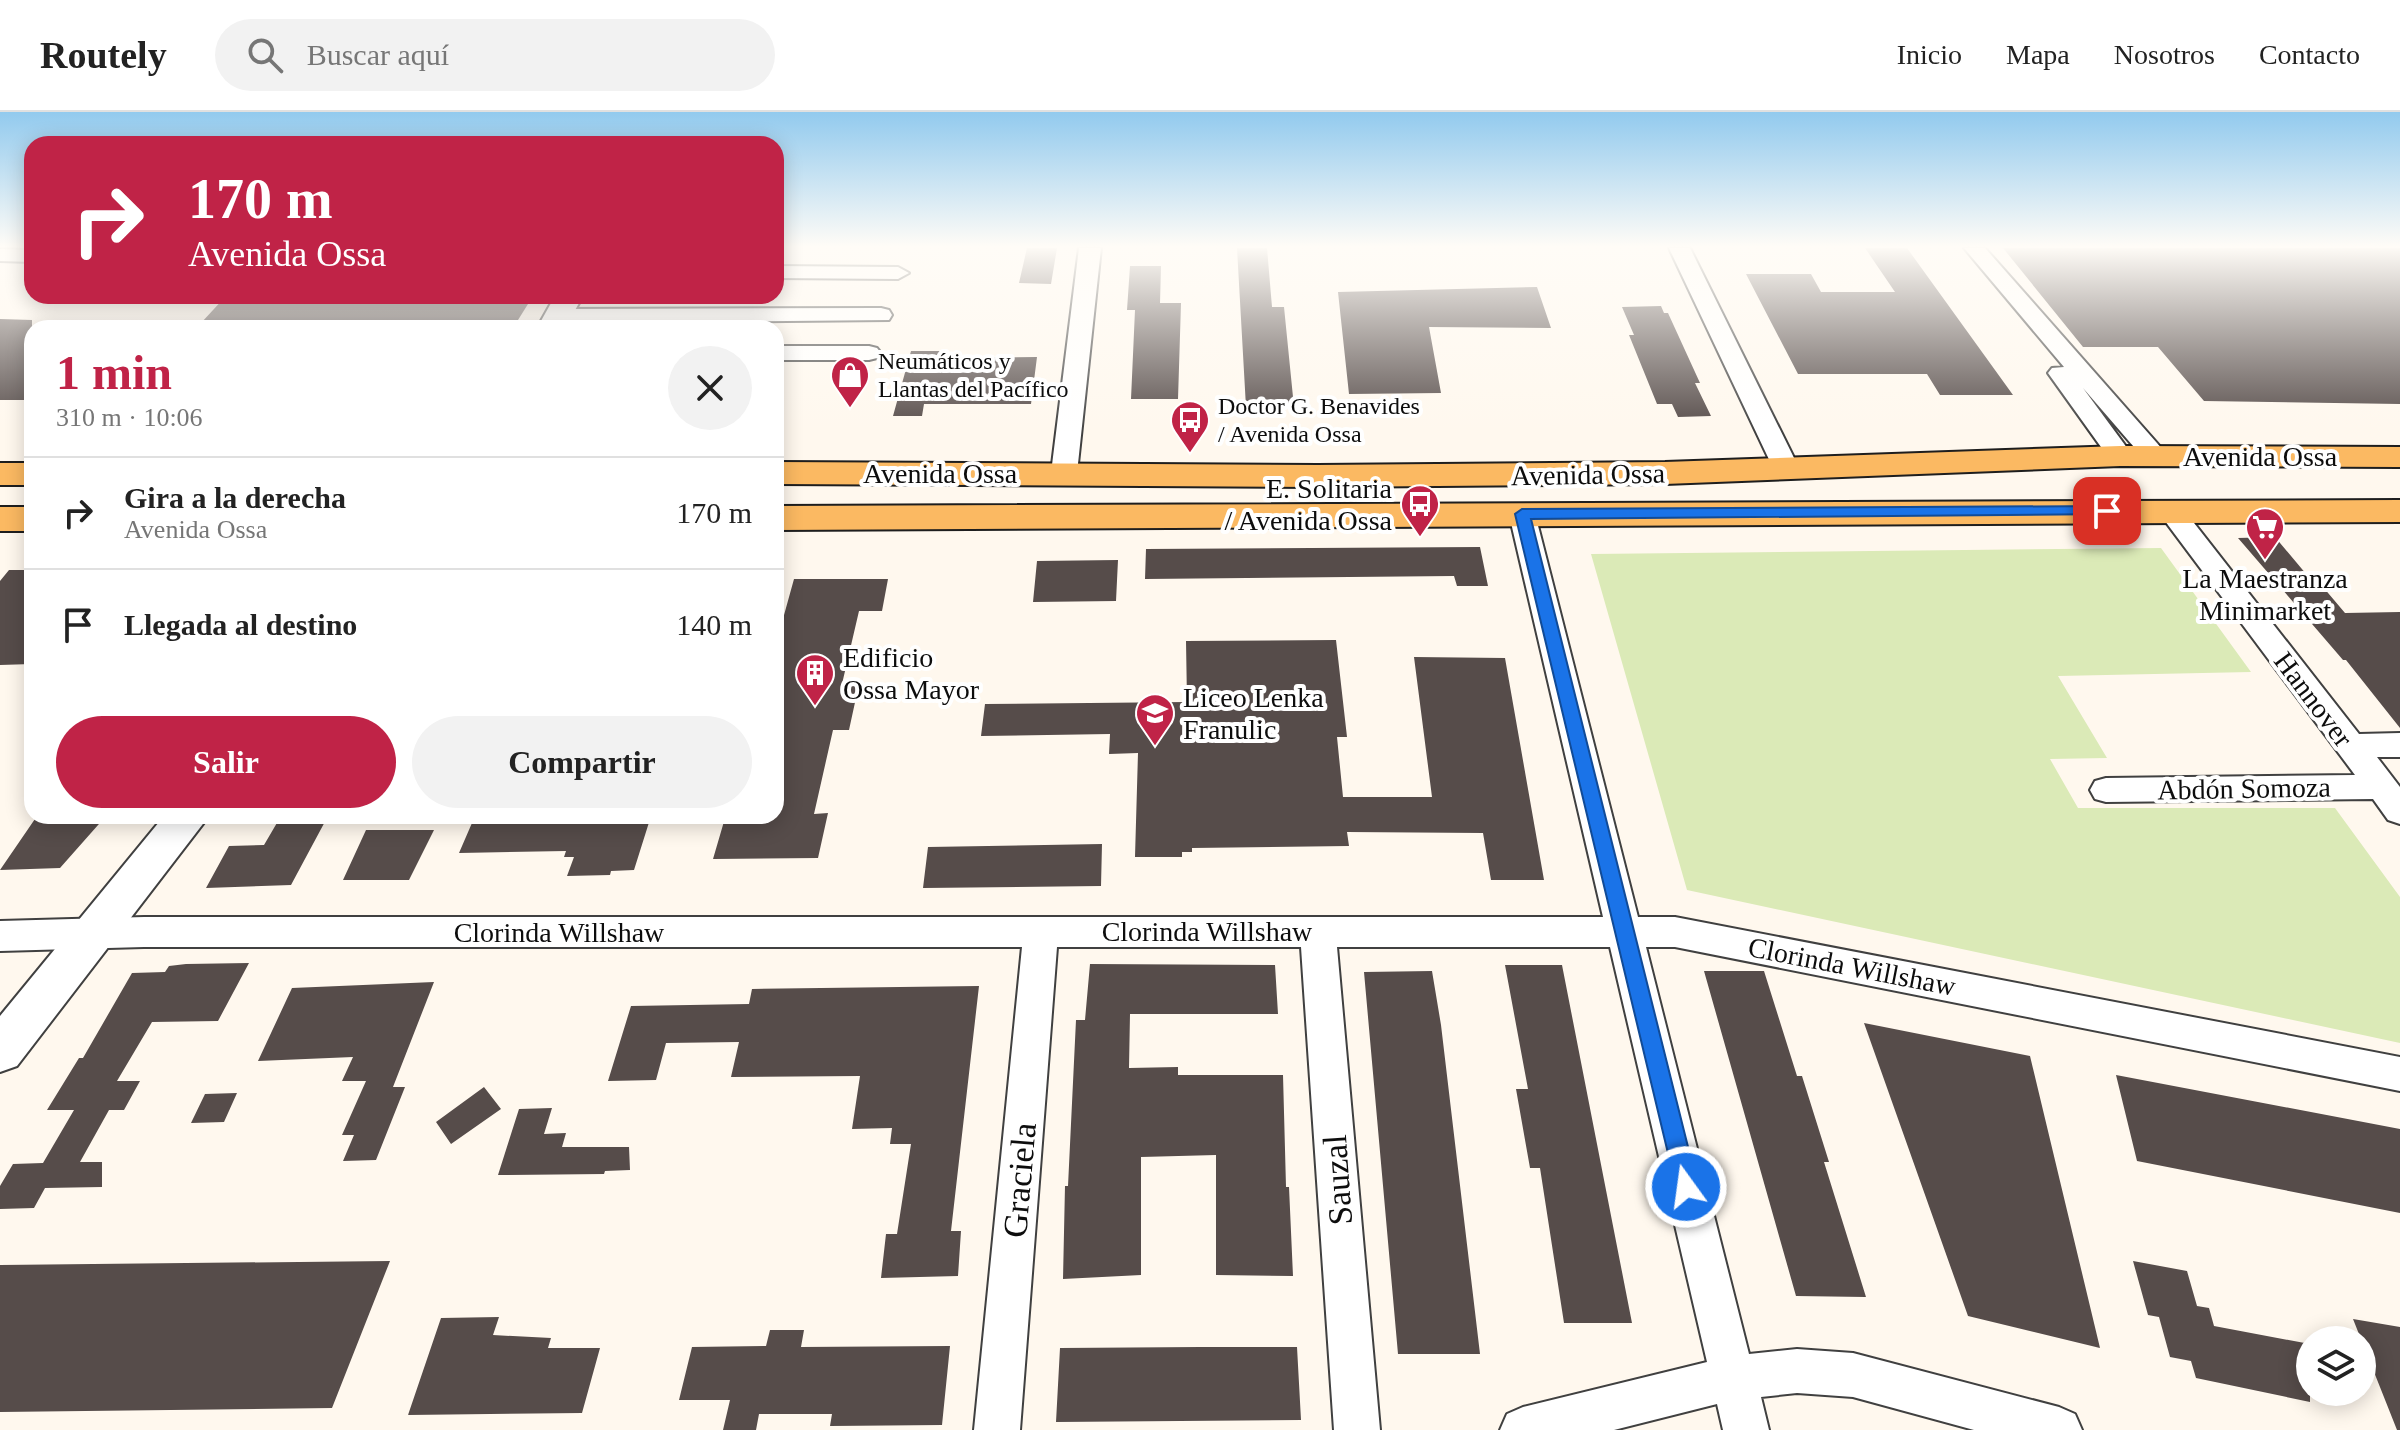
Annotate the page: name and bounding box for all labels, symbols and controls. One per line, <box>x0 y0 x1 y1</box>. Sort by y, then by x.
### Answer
search box <box>215 19 775 91</box>
icon: search <box>243 33 287 77</box>
text: Routely <box>40 34 167 76</box>
text: Buscar aquí <box>307 38 449 71</box>
text: Inicio <box>1897 39 1962 70</box>
text: Mapa <box>2006 39 2070 70</box>
text: Nosotros <box>2114 39 2215 70</box>
text: Contacto <box>2259 39 2360 70</box>
icon: right <box>56 168 160 272</box>
text: 170 m <box>188 168 333 230</box>
text: Avenida Ossa <box>188 234 386 274</box>
text: 1 min <box>56 346 172 399</box>
button: close <box>668 346 752 430</box>
place label: Neumáticos y Llantas del Pacífico <box>878 348 1069 402</box>
shop icon: Neumáticos y Llantas del Pacífico <box>829 354 871 409</box>
place label: Doctor G. Benavides / Avenida Ossa <box>1218 393 1420 447</box>
bus stop icon: Doctor G. Benavides / Avenida Ossa <box>1169 399 1211 454</box>
text: 310 m · 10:06 <box>56 403 203 432</box>
street label: Avenida Ossa <box>2183 441 2338 472</box>
street label: Avenida Ossa <box>863 458 1018 489</box>
street label: Avenida Ossa <box>1511 458 1666 491</box>
place label: E. Solitaria / Avenida Ossa <box>1225 473 1393 536</box>
pin <box>2073 477 2141 545</box>
text: Gira a la derecha <box>124 481 346 514</box>
bus stop icon: E. Solitaria / Avenida Ossa <box>1399 483 1441 538</box>
icon: arrive <box>2085 489 2129 533</box>
icon: right <box>56 491 100 535</box>
text: 170 m <box>676 496 752 529</box>
supermarket icon: La Maestranza Minimarket <box>2244 506 2286 561</box>
text: Avenida Ossa <box>124 515 267 544</box>
place label: La Maestranza Minimarket <box>2182 563 2348 626</box>
icon: arrive <box>56 603 100 647</box>
text: Llegada al destino <box>124 608 357 641</box>
text: 140 m <box>676 608 752 641</box>
place label: Edificio Ossa Mayor <box>843 642 980 705</box>
street label: Hannover <box>2268 646 2360 753</box>
building icon: Edificio Ossa Mayor <box>794 652 836 707</box>
place label: Liceo Lenka Franulic <box>1183 682 1324 745</box>
school or university icon: Liceo Lenka Franulic <box>1134 692 1176 747</box>
button: Salir <box>56 716 396 808</box>
button: Compartir <box>412 716 752 808</box>
street label: Abdón Somoza <box>2157 771 2332 806</box>
street label: Clorinda Willshaw <box>1102 916 1313 947</box>
street label: Clorinda Willshaw <box>454 917 665 948</box>
street label: Clorinda Willshaw <box>1746 931 1959 1002</box>
street label: Graciela <box>996 1121 1043 1239</box>
street label: Sauzal <box>1316 1133 1359 1226</box>
position arrow <box>1644 1145 1728 1229</box>
map controls <box>2296 1326 2376 1406</box>
button: layers <box>2296 1326 2376 1406</box>

